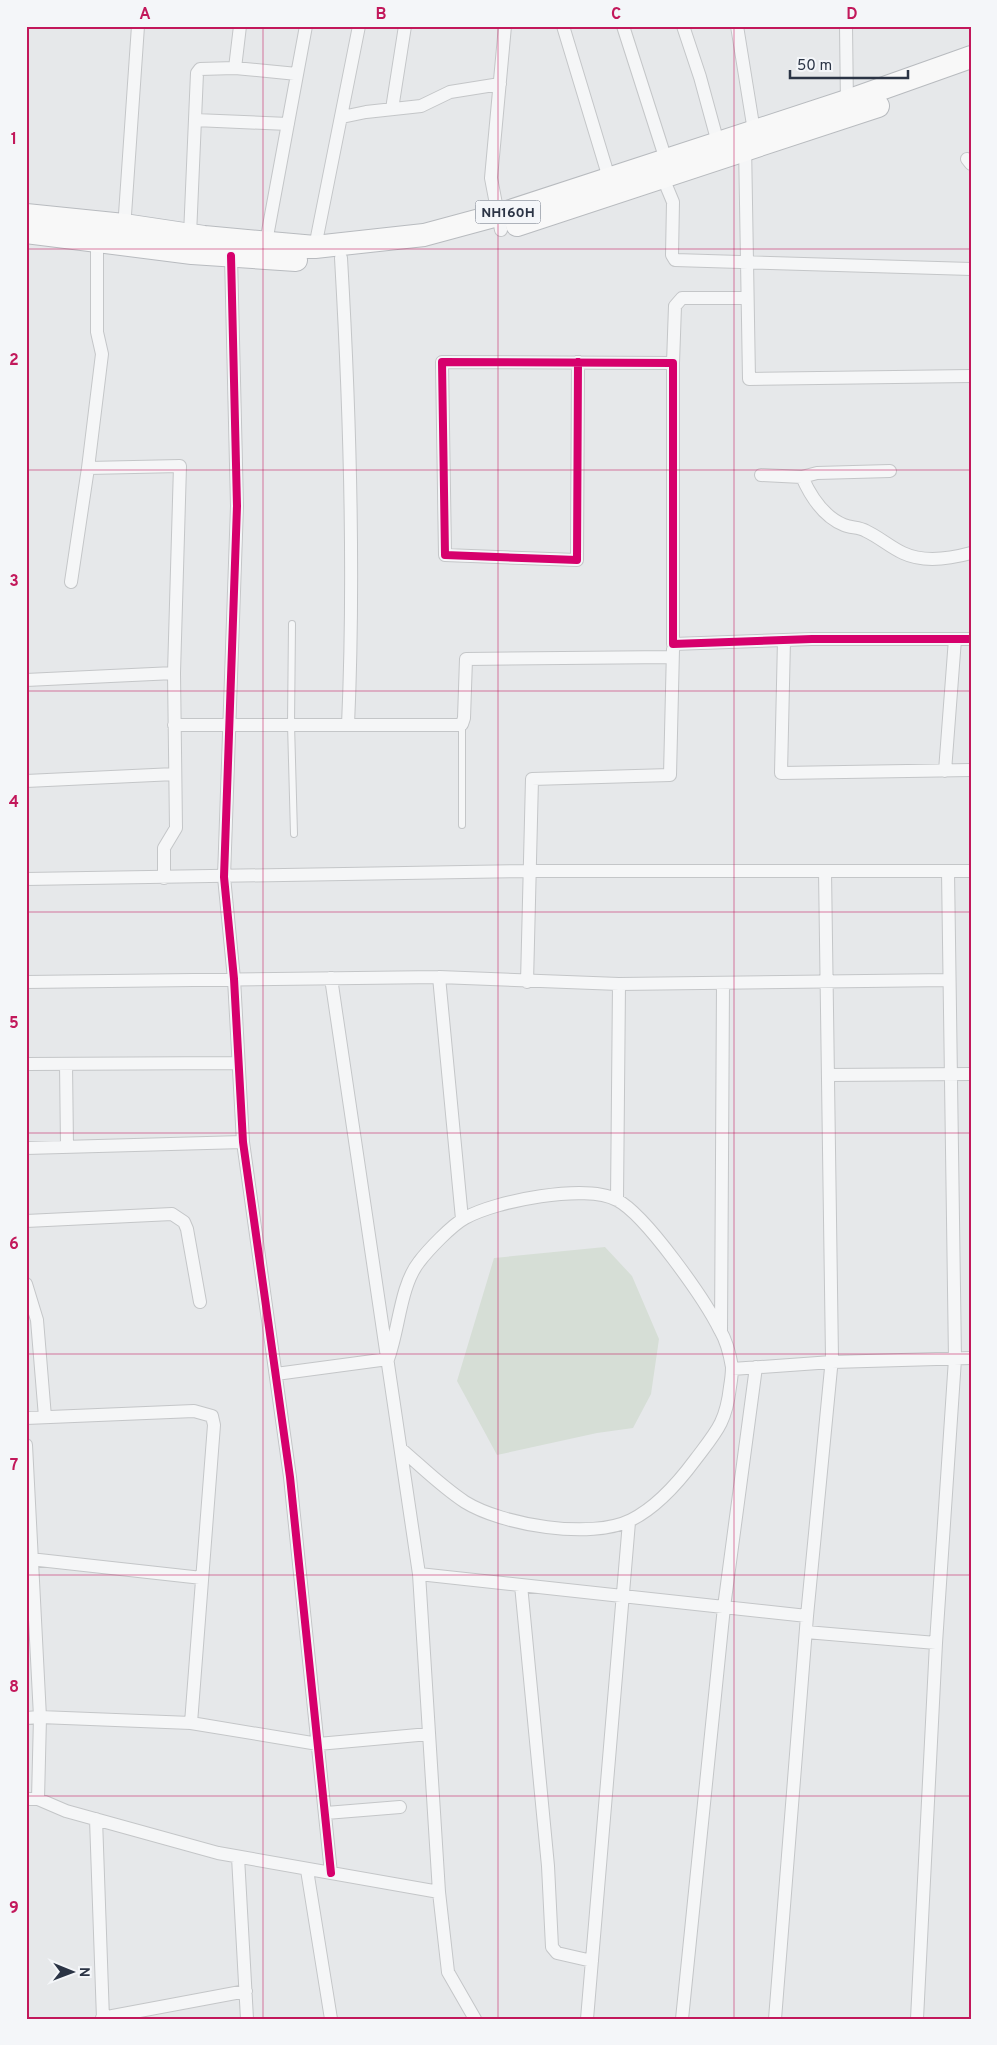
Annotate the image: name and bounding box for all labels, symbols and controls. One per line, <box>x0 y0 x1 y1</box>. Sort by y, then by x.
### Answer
text: A <box>139 5 151 25</box>
text: B <box>375 5 387 25</box>
text: C <box>611 5 621 25</box>
text: D <box>846 5 858 25</box>
scale bar <box>790 48 907 80</box>
text: 50 m <box>797 57 832 76</box>
text: 1 <box>11 130 17 150</box>
road number: NH160H <box>476 200 540 223</box>
text: 2 <box>9 351 19 371</box>
text: 3 <box>9 572 19 592</box>
text: 4 <box>9 793 19 813</box>
text: 5 <box>9 1014 19 1034</box>
text: 6 <box>9 1235 19 1255</box>
text: 7 <box>10 1456 18 1476</box>
text: 8 <box>9 1678 19 1698</box>
text: 9 <box>9 1899 19 1919</box>
north arrow <box>48 1948 98 1998</box>
text: N <box>75 1967 92 1977</box>

